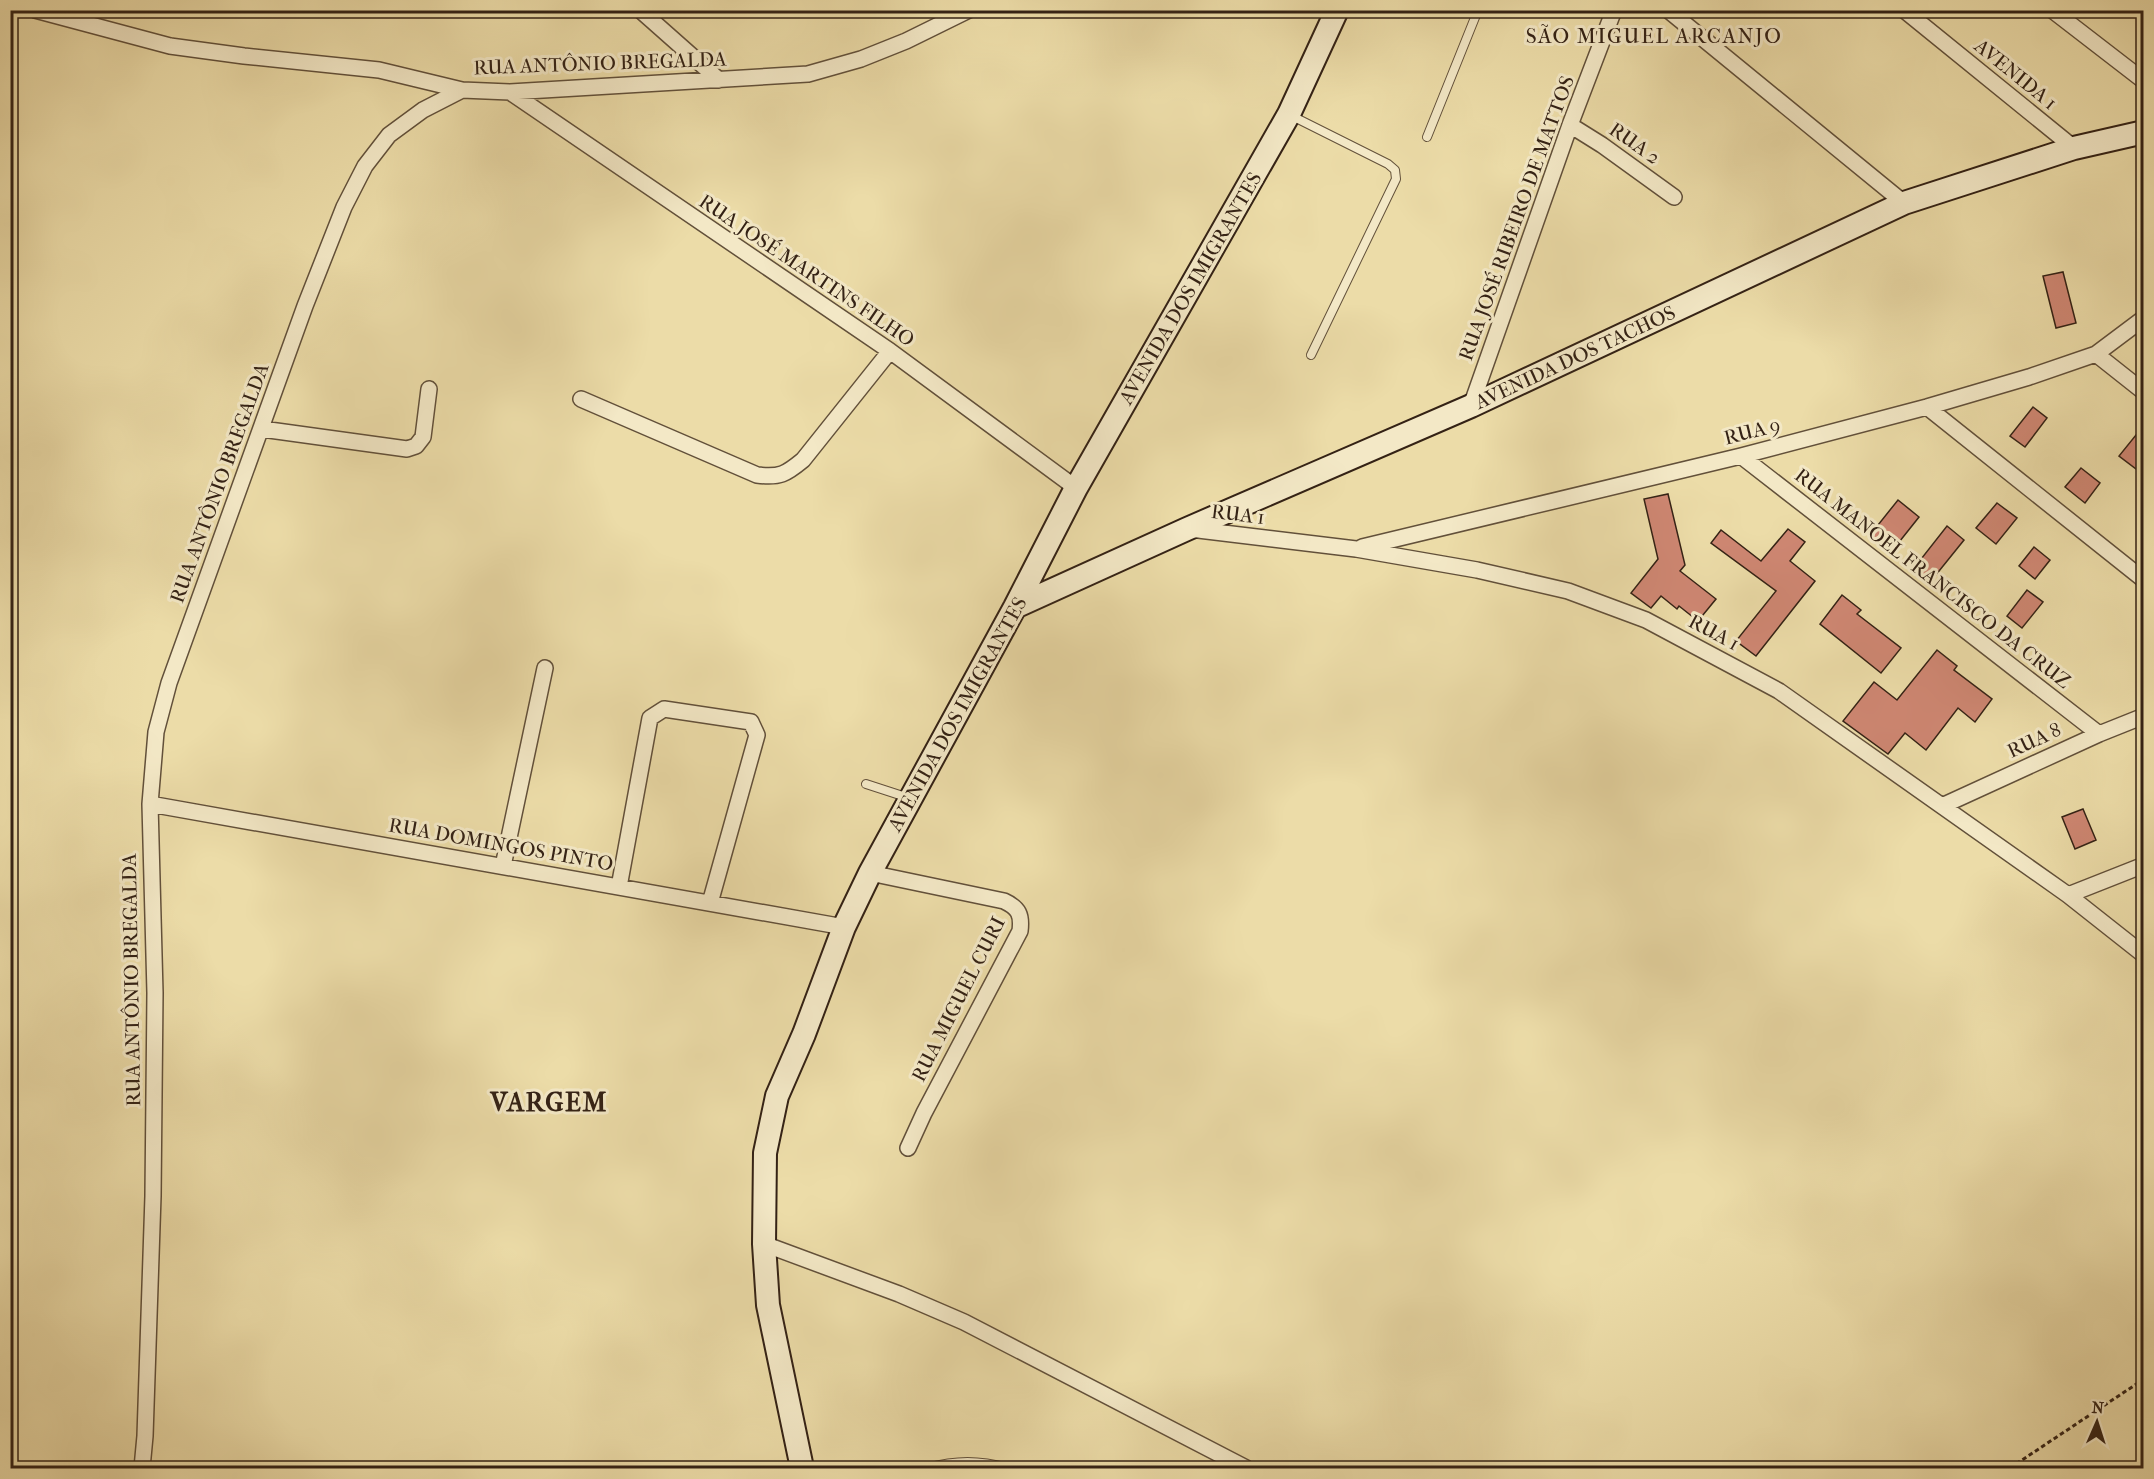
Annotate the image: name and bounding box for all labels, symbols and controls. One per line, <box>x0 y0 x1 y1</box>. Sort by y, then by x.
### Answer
district label: SÃO MIGUEL ARCANJO <box>1526 24 1782 48</box>
street label: AVENIDA 1 <box>1969 34 2061 115</box>
street label: RUA ANTÔNIO BREGALDA <box>473 46 728 79</box>
street label: RUA JOSÉ RIBEIRO DE MATTOS <box>1453 72 1579 364</box>
street label: RUA 2 <box>1605 118 1665 169</box>
street label: AVENIDA DOS IMIGRANTES <box>1114 168 1266 409</box>
street label: RUA JOSÉ MARTINS FILHO <box>695 189 919 351</box>
street label: AVENIDA DOS TACHOS <box>1470 301 1679 414</box>
street label: RUA ANTÔNIO BREGALDA <box>163 359 274 606</box>
street label: RUA 9 <box>1722 413 1783 450</box>
street label: RUA MANOEL FRANCISCO DA CRUZ <box>1790 464 2076 694</box>
street label: RUA 1 <box>1210 500 1266 529</box>
street label: AVENIDA DOS IMIGRANTES <box>883 593 1032 836</box>
street label: RUA 1 <box>1685 610 1743 655</box>
street label: RUA 8 <box>2004 718 2065 763</box>
street label: RUA DOMINGOS PINTO <box>387 813 615 876</box>
street label: RUA ANTÔNIO BREGALDA <box>116 852 145 1107</box>
street label: RUA MIGUEL CURI <box>907 913 1010 1086</box>
district label: VARGEM <box>489 1087 608 1118</box>
north arrow <box>2067 1392 2127 1452</box>
text: N <box>2091 1398 2105 1417</box>

